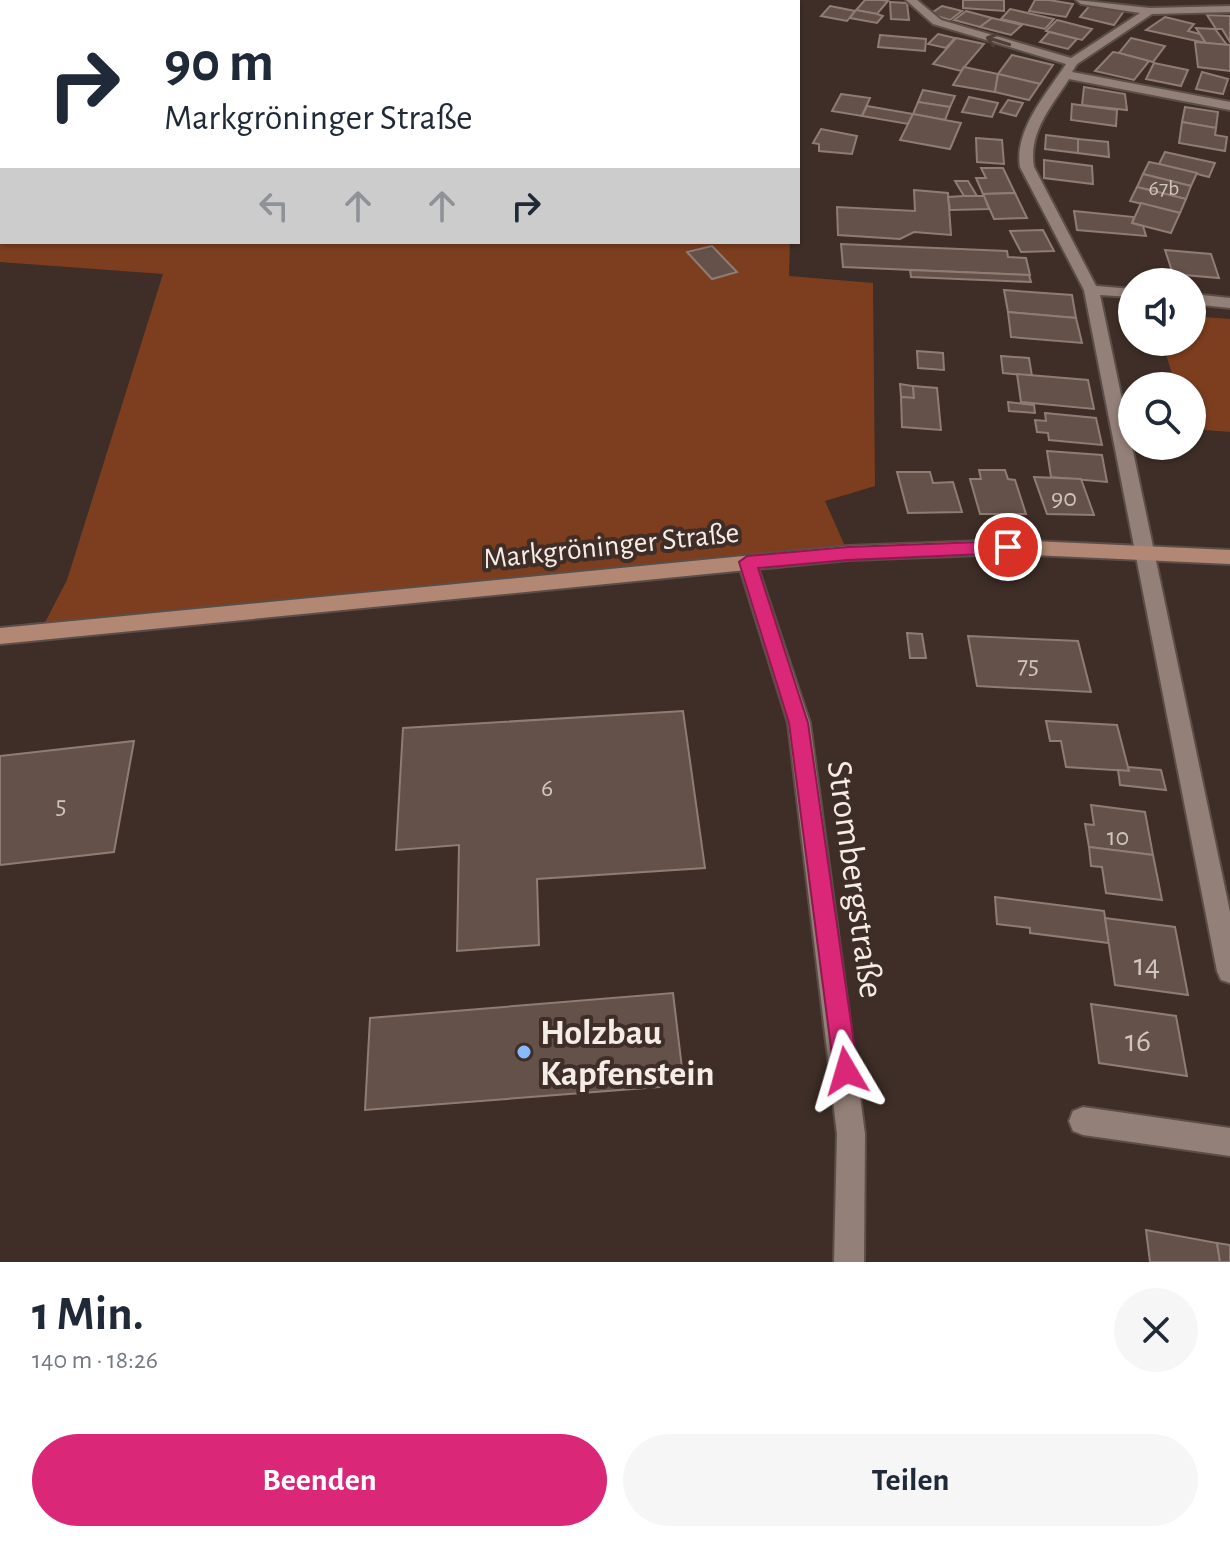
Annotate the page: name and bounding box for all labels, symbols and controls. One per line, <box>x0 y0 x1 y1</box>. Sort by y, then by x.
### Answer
icon: right <box>32 32 136 136</box>
one-way arrow <box>985 33 1010 48</box>
text: 90 m <box>164 35 274 91</box>
text: Markgröninger Straße <box>164 100 473 136</box>
house number: 67b <box>1149 177 1179 199</box>
icon: left <box>252 184 296 228</box>
icon: ahead <box>336 184 380 228</box>
icon: ahead <box>420 184 464 228</box>
icon: right <box>504 184 548 228</box>
map controls <box>1118 268 1206 460</box>
button: sound <box>1118 268 1206 356</box>
button: search <box>1118 372 1206 460</box>
house number: 90 <box>1051 485 1077 511</box>
pin <box>974 513 1042 581</box>
street label: Markgröninger Straße <box>482 518 741 574</box>
icon: arrive <box>986 525 1030 569</box>
house number: 75 <box>1017 652 1039 678</box>
street label: Strombergstraße <box>821 758 890 1000</box>
house number: 6 <box>541 775 553 801</box>
house number: 5 <box>56 792 66 818</box>
house number: 10 <box>1107 824 1129 850</box>
house number: 14 <box>1134 949 1160 981</box>
place label: Holzbau Kapfenstein <box>540 1015 715 1092</box>
house number: 16 <box>1125 1025 1151 1057</box>
position arrow <box>804 1029 888 1113</box>
marker: Holzbau Kapfenstein <box>515 1043 533 1061</box>
button: close <box>1114 1288 1198 1372</box>
text: 1 Min. <box>32 1291 144 1339</box>
text: 140 m · 18:26 <box>32 1347 158 1373</box>
button: Beenden <box>32 1434 607 1526</box>
button: Teilen <box>623 1434 1198 1526</box>

